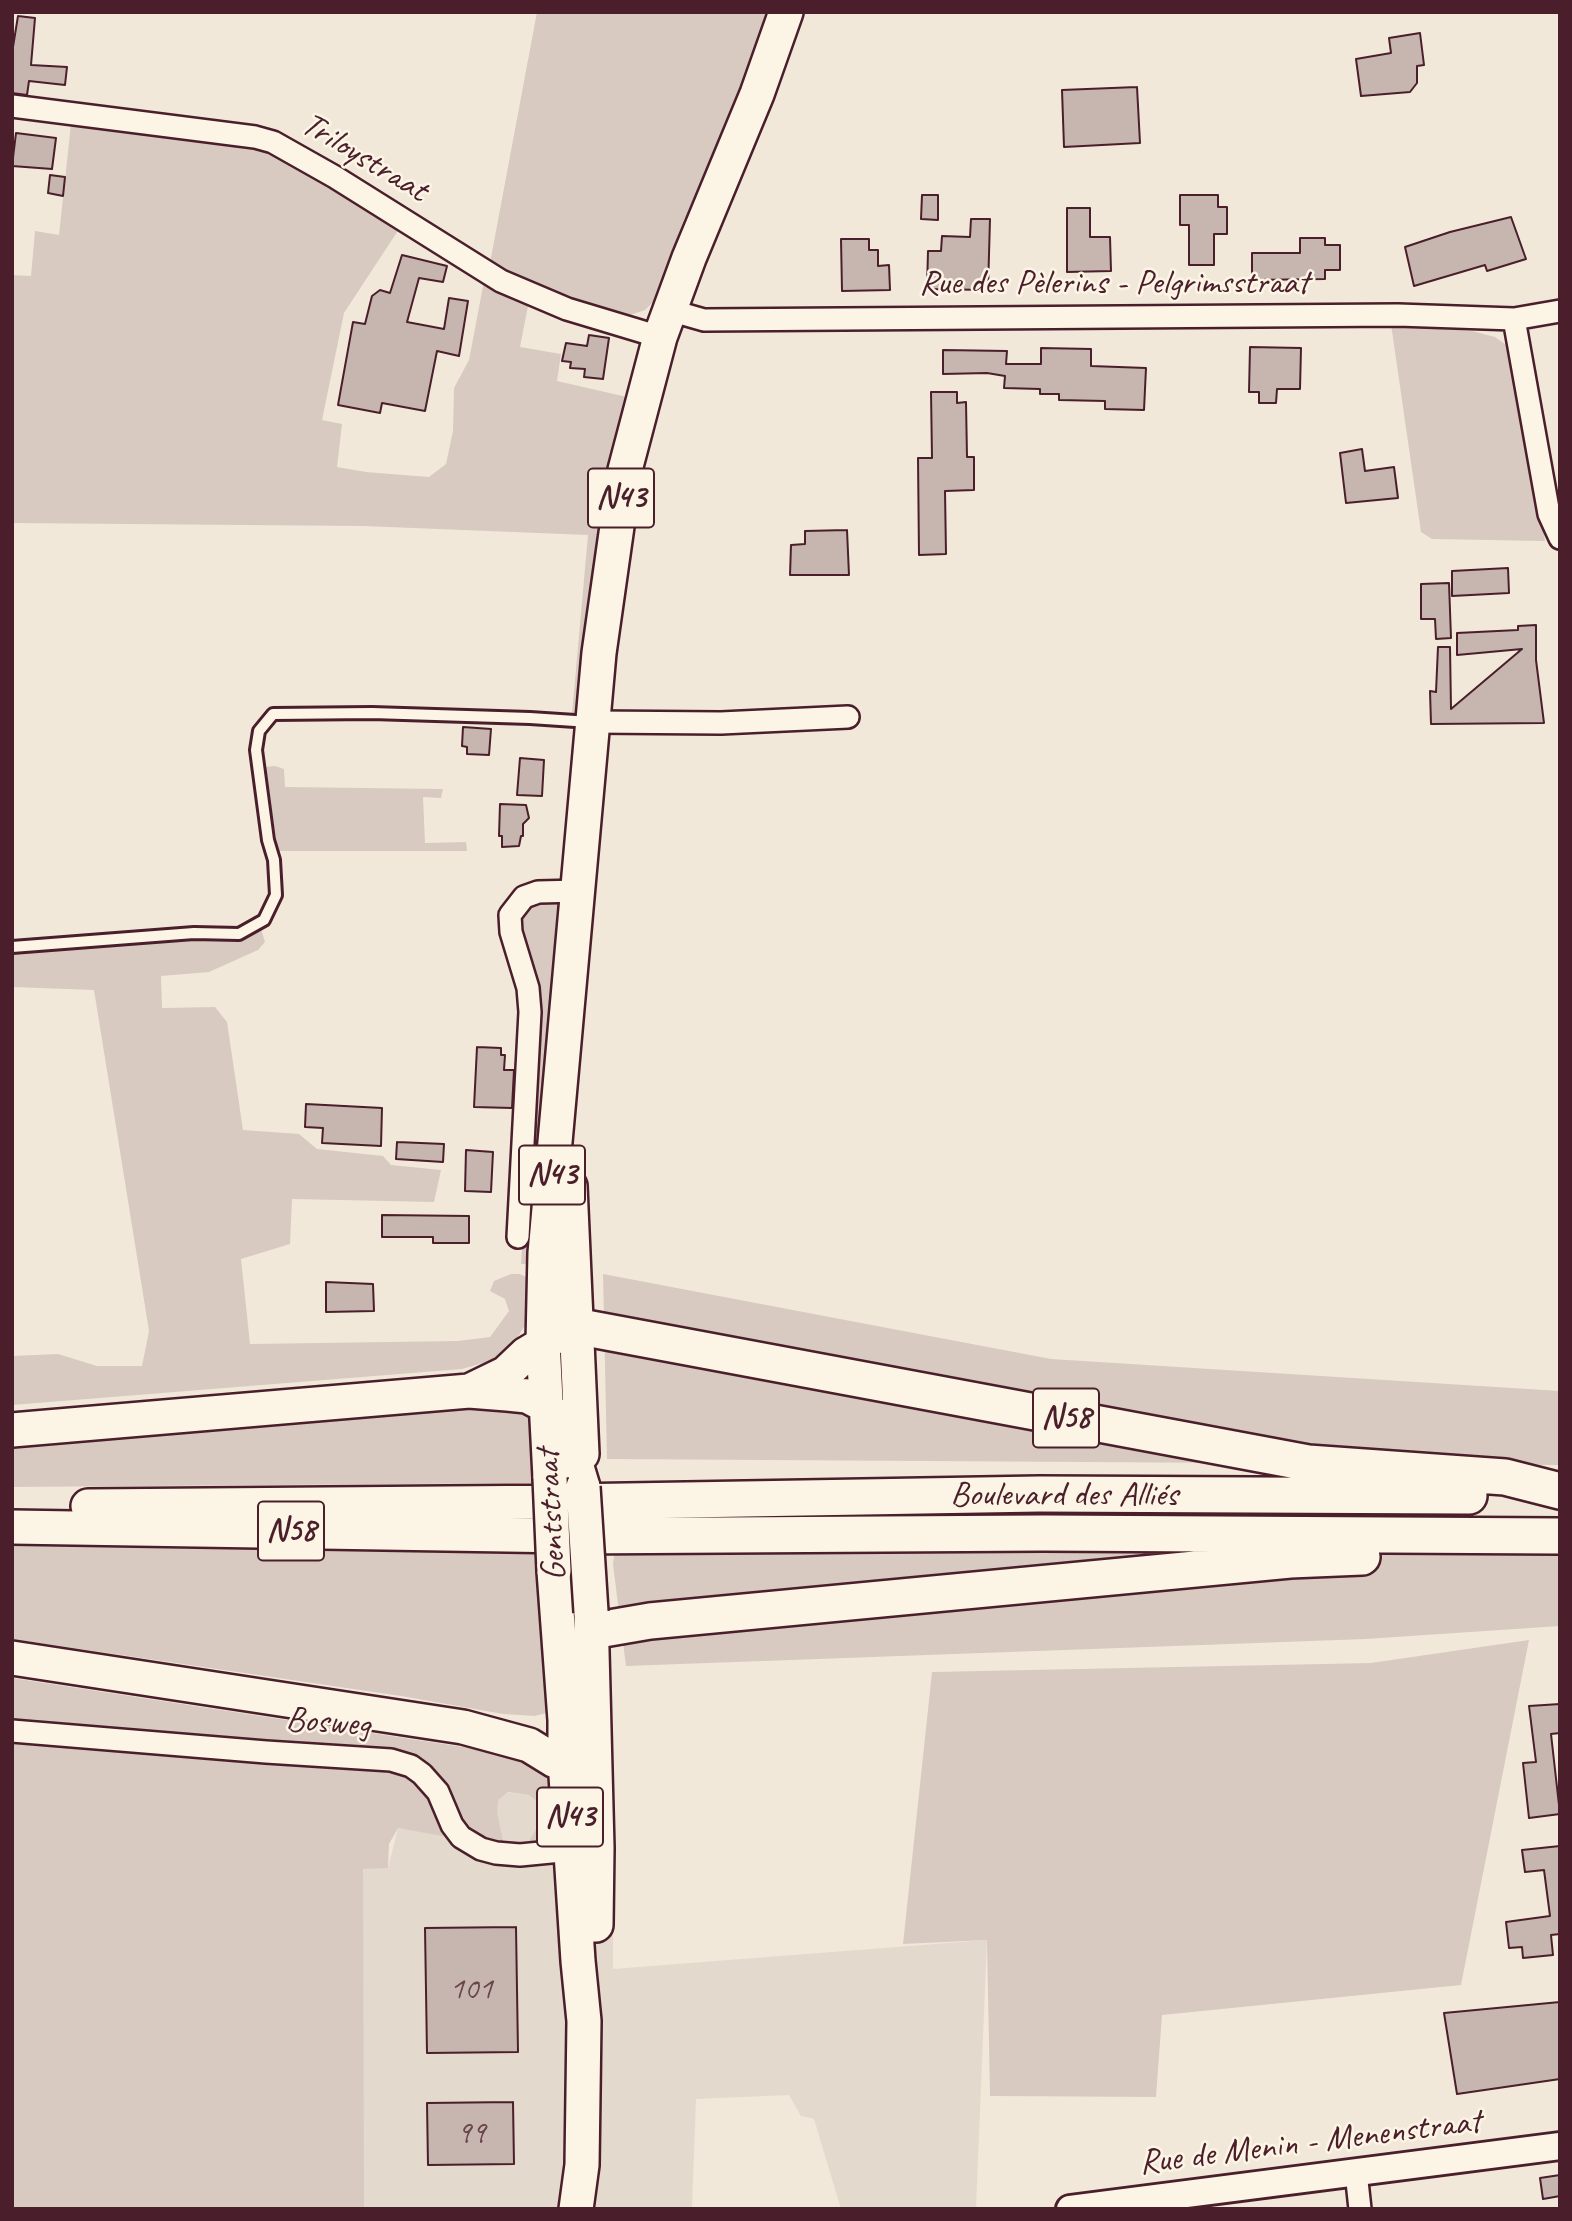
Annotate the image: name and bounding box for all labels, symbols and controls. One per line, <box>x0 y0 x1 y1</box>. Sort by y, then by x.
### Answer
street label: Triloystraat <box>293 104 435 212</box>
street label: Rue des Pèlerins - Pelgrimsstraat <box>919 263 1309 305</box>
road number: N43 <box>588 468 654 527</box>
road number: N43 <box>519 1146 585 1204</box>
road number: N58 <box>1033 1388 1099 1448</box>
street label: Gentstraat <box>528 1448 576 1582</box>
street label: Boulevard des Alliés <box>950 1475 1178 1517</box>
road number: N58 <box>258 1502 324 1560</box>
street label: Bosweg <box>284 1699 372 1747</box>
road number: N43 <box>537 1787 603 1846</box>
house number: 101 <box>449 1971 493 2009</box>
street label: Rue de Menin - Menenstraat <box>1137 2101 1483 2185</box>
house number: 99 <box>457 2115 485 2153</box>

